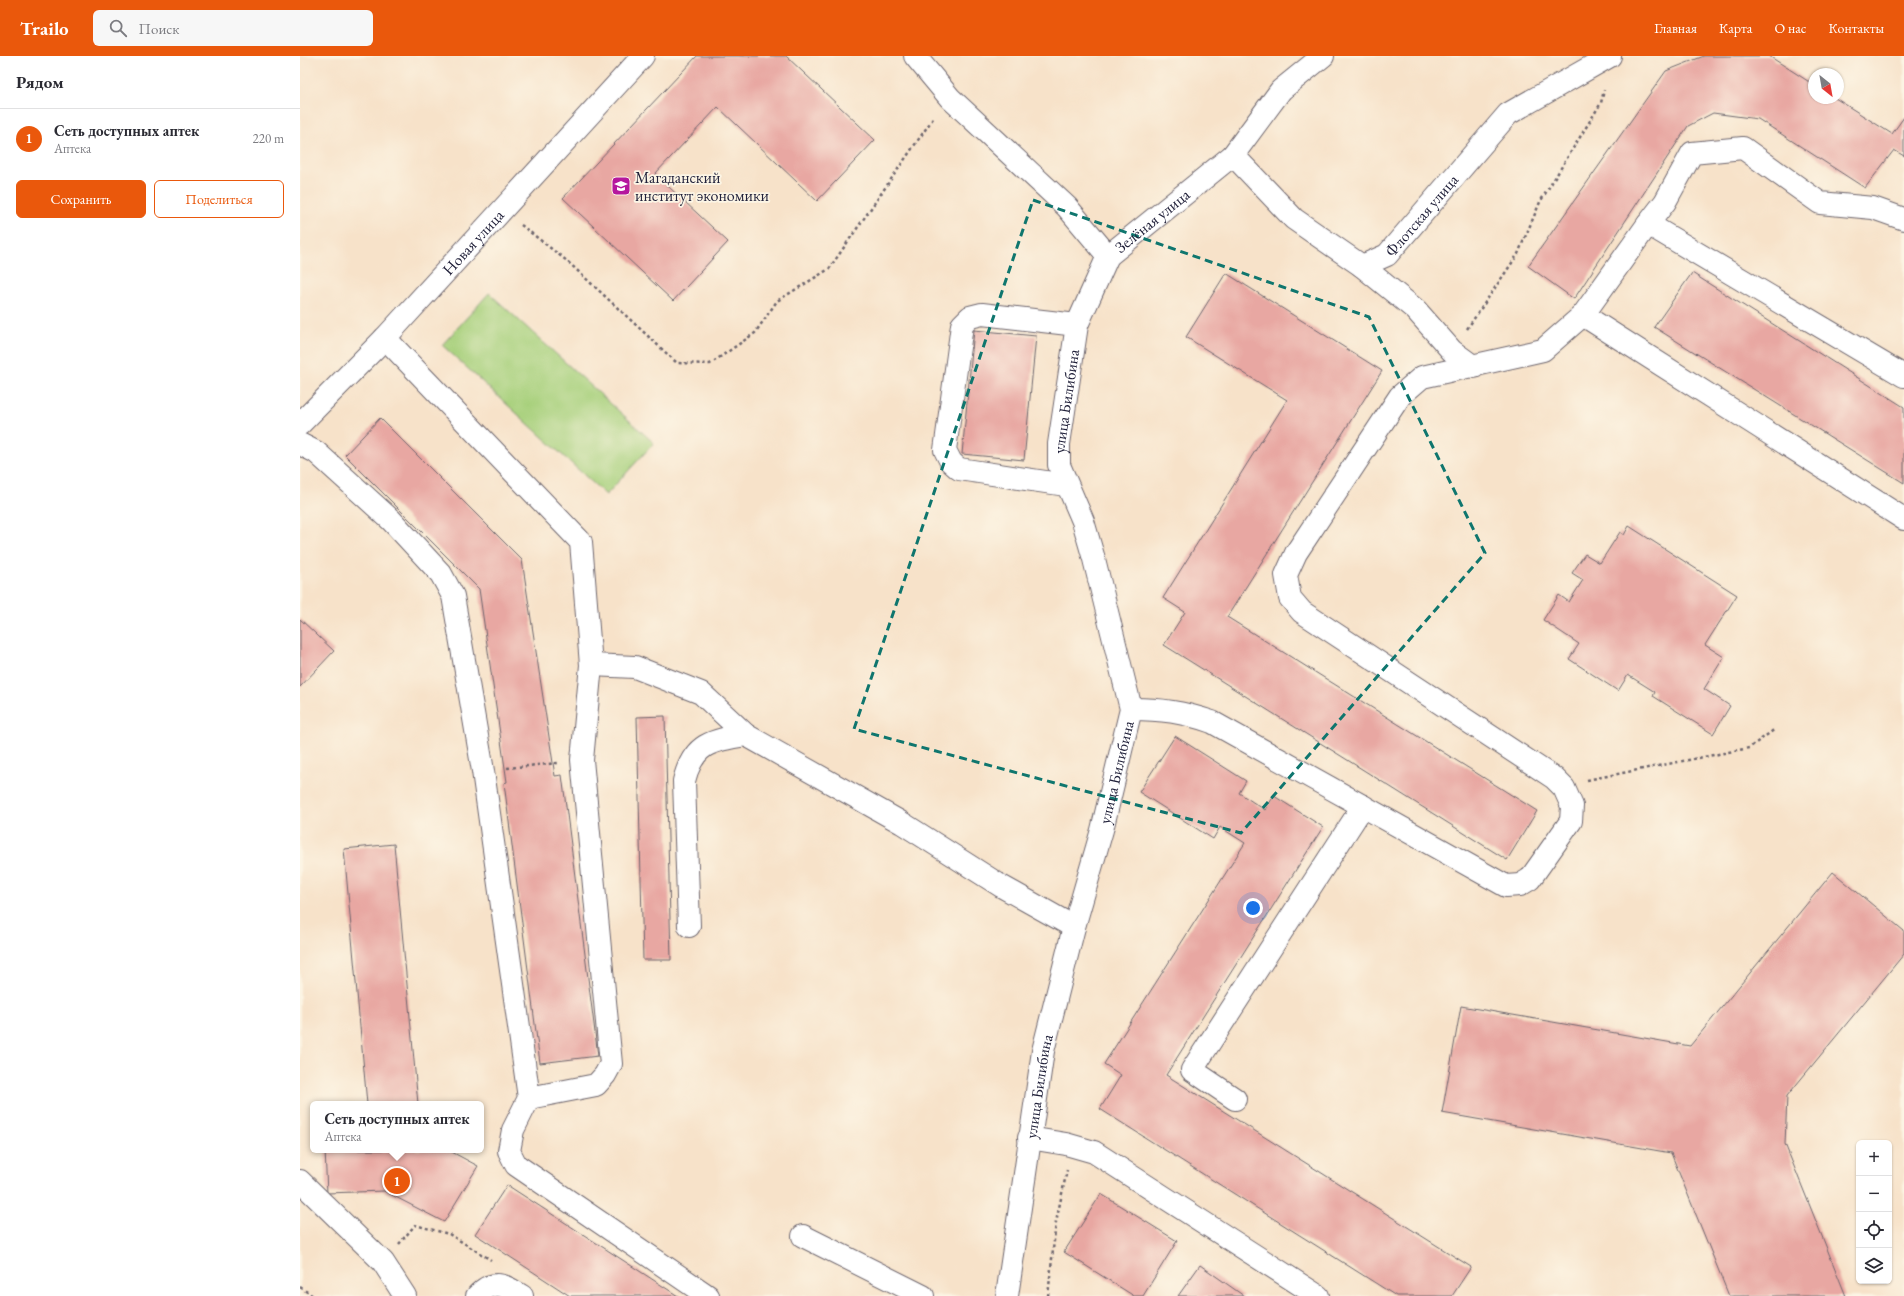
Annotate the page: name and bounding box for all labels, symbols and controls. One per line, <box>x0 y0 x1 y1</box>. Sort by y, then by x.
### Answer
search box <box>93 10 373 46</box>
text: Trailo <box>20 16 69 41</box>
icon: search <box>107 17 129 39</box>
text: Поиск <box>139 19 179 38</box>
text: Главная <box>1654 19 1697 37</box>
text: Карта <box>1719 19 1752 37</box>
text: О нас <box>1774 19 1806 37</box>
text: Контакты <box>1828 19 1884 37</box>
north arrow <box>1808 68 1844 104</box>
text: Рядом <box>16 71 64 93</box>
text: Сеть доступных аптек <box>54 121 199 140</box>
text: 1 <box>26 130 32 147</box>
text: 220 m <box>253 130 284 147</box>
text: Аптека <box>54 140 91 157</box>
place label: Магаданский институт экономики <box>635 167 770 206</box>
street label: Флотская улица <box>1380 169 1463 261</box>
school or university icon: Магаданский институт экономики <box>610 175 632 197</box>
button: Сохранить <box>16 180 146 218</box>
button: Поделиться <box>154 180 284 218</box>
street label: Зелёная улица <box>1110 184 1195 258</box>
street label: Новая улица <box>438 205 509 280</box>
street label: улица Билибина <box>1049 347 1084 454</box>
street label: улица Билибина <box>1094 718 1139 826</box>
your location <box>1243 898 1263 918</box>
street label: улица Билибина <box>1020 1031 1058 1140</box>
popup <box>310 1101 484 1153</box>
text: Сеть доступных аптек <box>324 1109 470 1128</box>
text: Аптека <box>324 1128 362 1145</box>
map controls <box>1856 1140 1892 1284</box>
button: + <box>1856 1140 1892 1176</box>
pin: 1 <box>384 1166 410 1196</box>
button: − <box>1856 1176 1892 1212</box>
button: locate <box>1856 1212 1892 1248</box>
button: layers <box>1856 1248 1892 1284</box>

